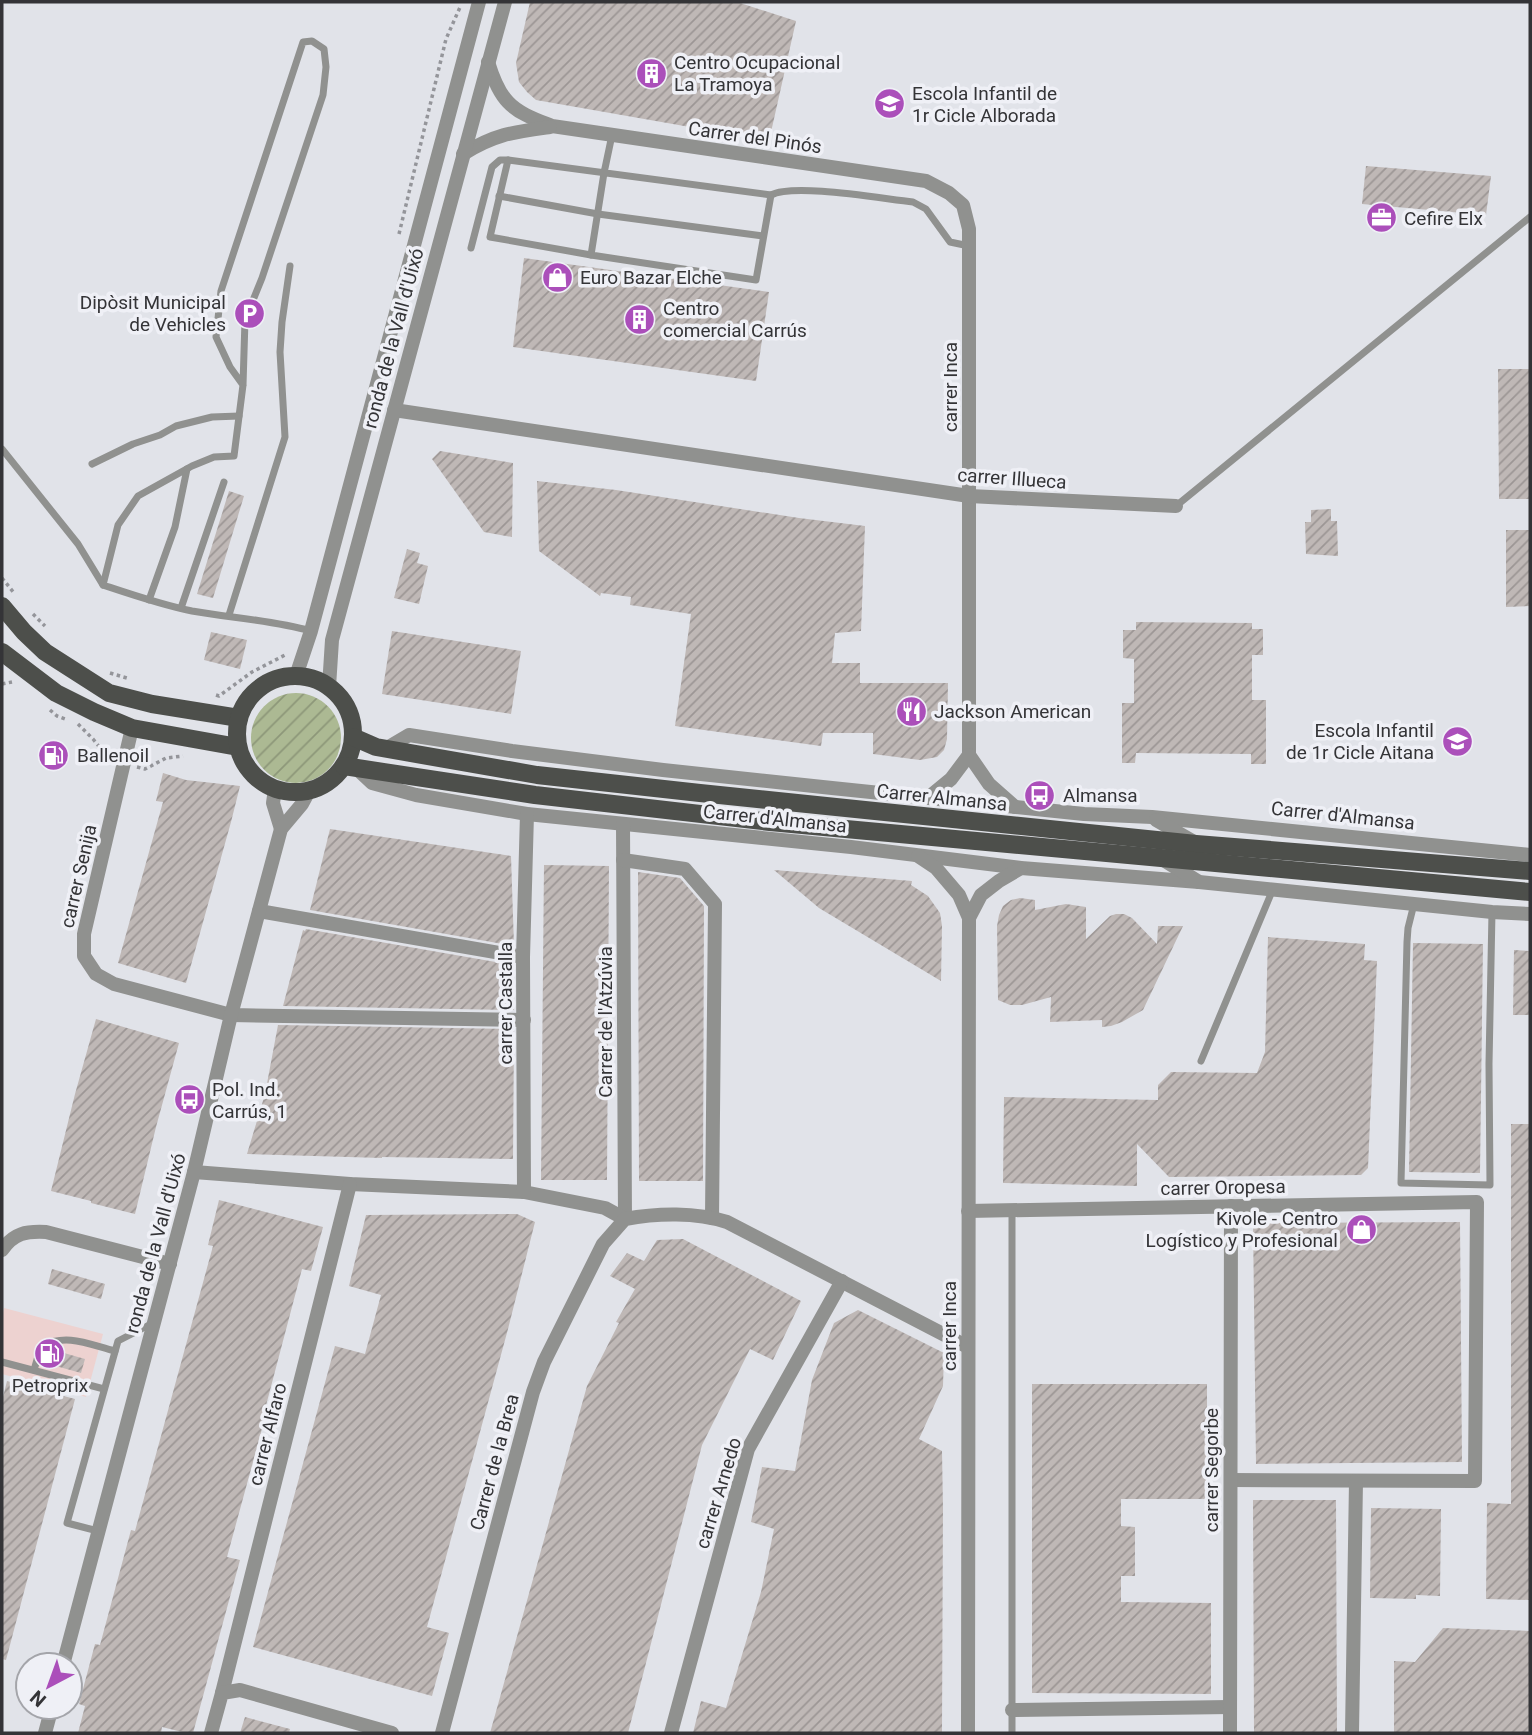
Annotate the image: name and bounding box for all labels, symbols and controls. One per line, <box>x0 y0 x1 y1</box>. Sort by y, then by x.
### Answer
place label: Centro Ocupacional La Tramoya <box>674 51 840 96</box>
building icon: Centro Ocupacional La Tramoya <box>634 56 668 90</box>
place label: Escola Infantil de 1r Cicle Alborada <box>912 82 1057 127</box>
school or university icon: Escola Infantil de 1r Cicle Alborada <box>872 87 906 121</box>
street label: Carrer del Pinós <box>687 117 823 158</box>
office icon: Cefire Elx <box>1364 201 1398 235</box>
place label: Cefire Elx <box>1404 207 1483 230</box>
street label: ronda de la Vall d'Uixó <box>358 246 429 431</box>
shop icon: Euro Bazar Elche <box>540 260 574 294</box>
place label: Euro Bazar Elche <box>580 266 722 289</box>
place label: Dipòsit Municipal de Vehicles <box>80 291 226 336</box>
parking icon: Dipòsit Municipal de Vehicles <box>232 296 266 330</box>
place label: Centro comercial Carrús <box>663 297 807 342</box>
building icon: Centro comercial Carrús <box>623 302 657 336</box>
street label: carrer Inca <box>939 342 962 432</box>
street label: carrer Illueca <box>957 463 1067 494</box>
restaurant icon: Jackson American <box>894 694 928 728</box>
place label: Jackson American <box>934 700 1091 723</box>
place label: Escola Infantil de 1r Cicle Aitana <box>1286 719 1434 764</box>
school or university icon: Escola Infantil de 1r Cicle Aitana <box>1440 724 1474 758</box>
fuel station icon: Ballenoil <box>37 738 71 772</box>
place label: Ballenoil <box>77 744 149 767</box>
bus stop icon: Almansa <box>1023 778 1057 812</box>
street label: Carrer Almansa <box>875 779 1008 816</box>
place label: Almansa <box>1063 784 1138 807</box>
street label: Carrer d'Almansa <box>1270 797 1416 834</box>
street label: Carrer d'Almansa <box>702 800 848 837</box>
street label: carrer Senija <box>55 822 102 930</box>
street label: carrer Castalla <box>494 942 517 1064</box>
street label: Carrer de l'Atzúvia <box>594 946 617 1098</box>
place label: Pol. Ind. Carrús, 1 <box>212 1078 287 1123</box>
bus stop icon: Pol. Ind. Carrús, 1 <box>172 1083 206 1117</box>
street label: ronda de la Vall d'Uixó <box>120 1151 191 1336</box>
street label: carrer Oropesa <box>1160 1175 1286 1200</box>
place label: Kivole - Centro Logístico y Profesional <box>1145 1207 1338 1252</box>
shop icon: Kivole - Centro Logístico y Profesional <box>1344 1212 1378 1246</box>
street label: carrer Inca <box>938 1281 961 1371</box>
fuel station icon: Petroprix <box>33 1337 67 1371</box>
place label: Petroprix <box>12 1374 89 1397</box>
street label: carrer Alfaro <box>244 1380 291 1488</box>
street label: Carrer de la Brea <box>465 1391 524 1533</box>
street label: carrer Segorbe <box>1200 1408 1223 1532</box>
street label: carrer Arnedo <box>691 1435 746 1552</box>
north arrow <box>14 1651 84 1721</box>
text: N <box>26 1685 51 1712</box>

